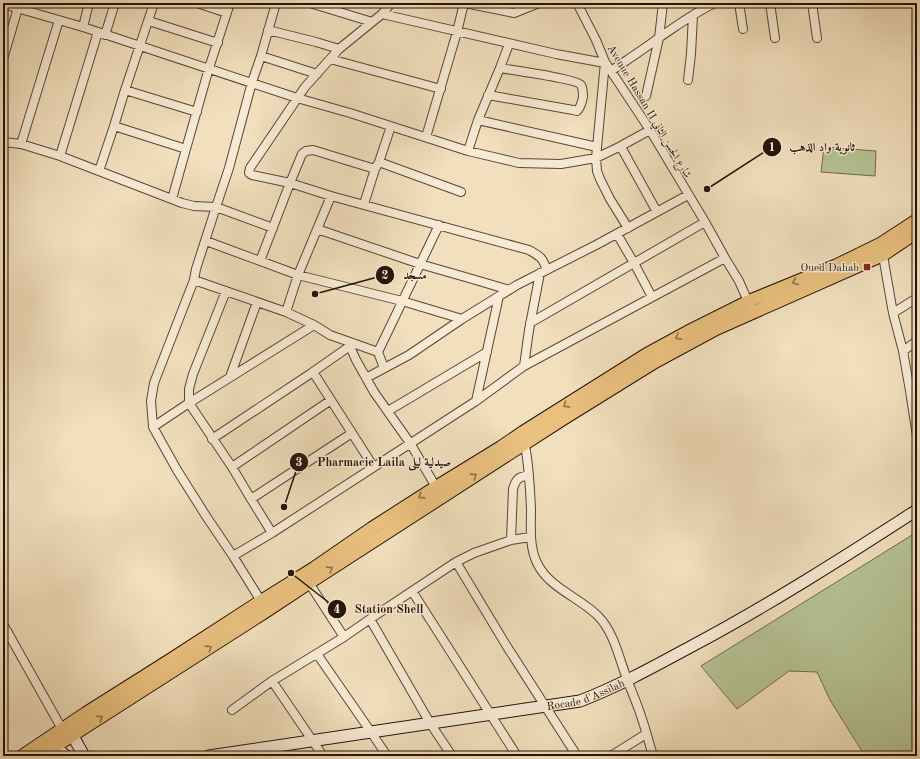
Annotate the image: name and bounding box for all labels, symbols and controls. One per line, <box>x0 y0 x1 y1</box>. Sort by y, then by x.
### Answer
street label: Avenue Hassan II شارع الحسن الثاني <box>602 43 693 182</box>
callout: ثانوية واد الذهب <box>762 135 863 159</box>
text: ثانوية واد الذهب <box>789 141 855 155</box>
text: 1 <box>769 142 775 154</box>
marker: Oued Dahab <box>862 262 872 272</box>
callout: مسجد <box>375 263 435 287</box>
place label: Oued Dahab <box>800 263 859 274</box>
text: 2 <box>382 270 389 282</box>
text: مسجد <box>403 270 427 282</box>
one-way arrow <box>792 277 800 285</box>
one-way arrow <box>674 333 682 340</box>
one-way arrow <box>563 400 570 407</box>
callout: Pharmacie Laila صيدلية ليلى <box>289 450 459 474</box>
text: Pharmacie Laila صيدلية ليلى <box>317 456 451 472</box>
text: 3 <box>296 457 303 469</box>
one-way arrow <box>470 473 477 481</box>
one-way arrow <box>418 492 425 499</box>
one-way arrow <box>326 566 333 574</box>
callout: Station Shell <box>327 597 432 621</box>
text: 4 <box>334 604 341 616</box>
text: Station Shell <box>354 604 424 616</box>
one-way arrow <box>205 645 212 653</box>
street label: Rocade d'Assilah <box>546 678 627 713</box>
one-way arrow <box>95 716 102 723</box>

